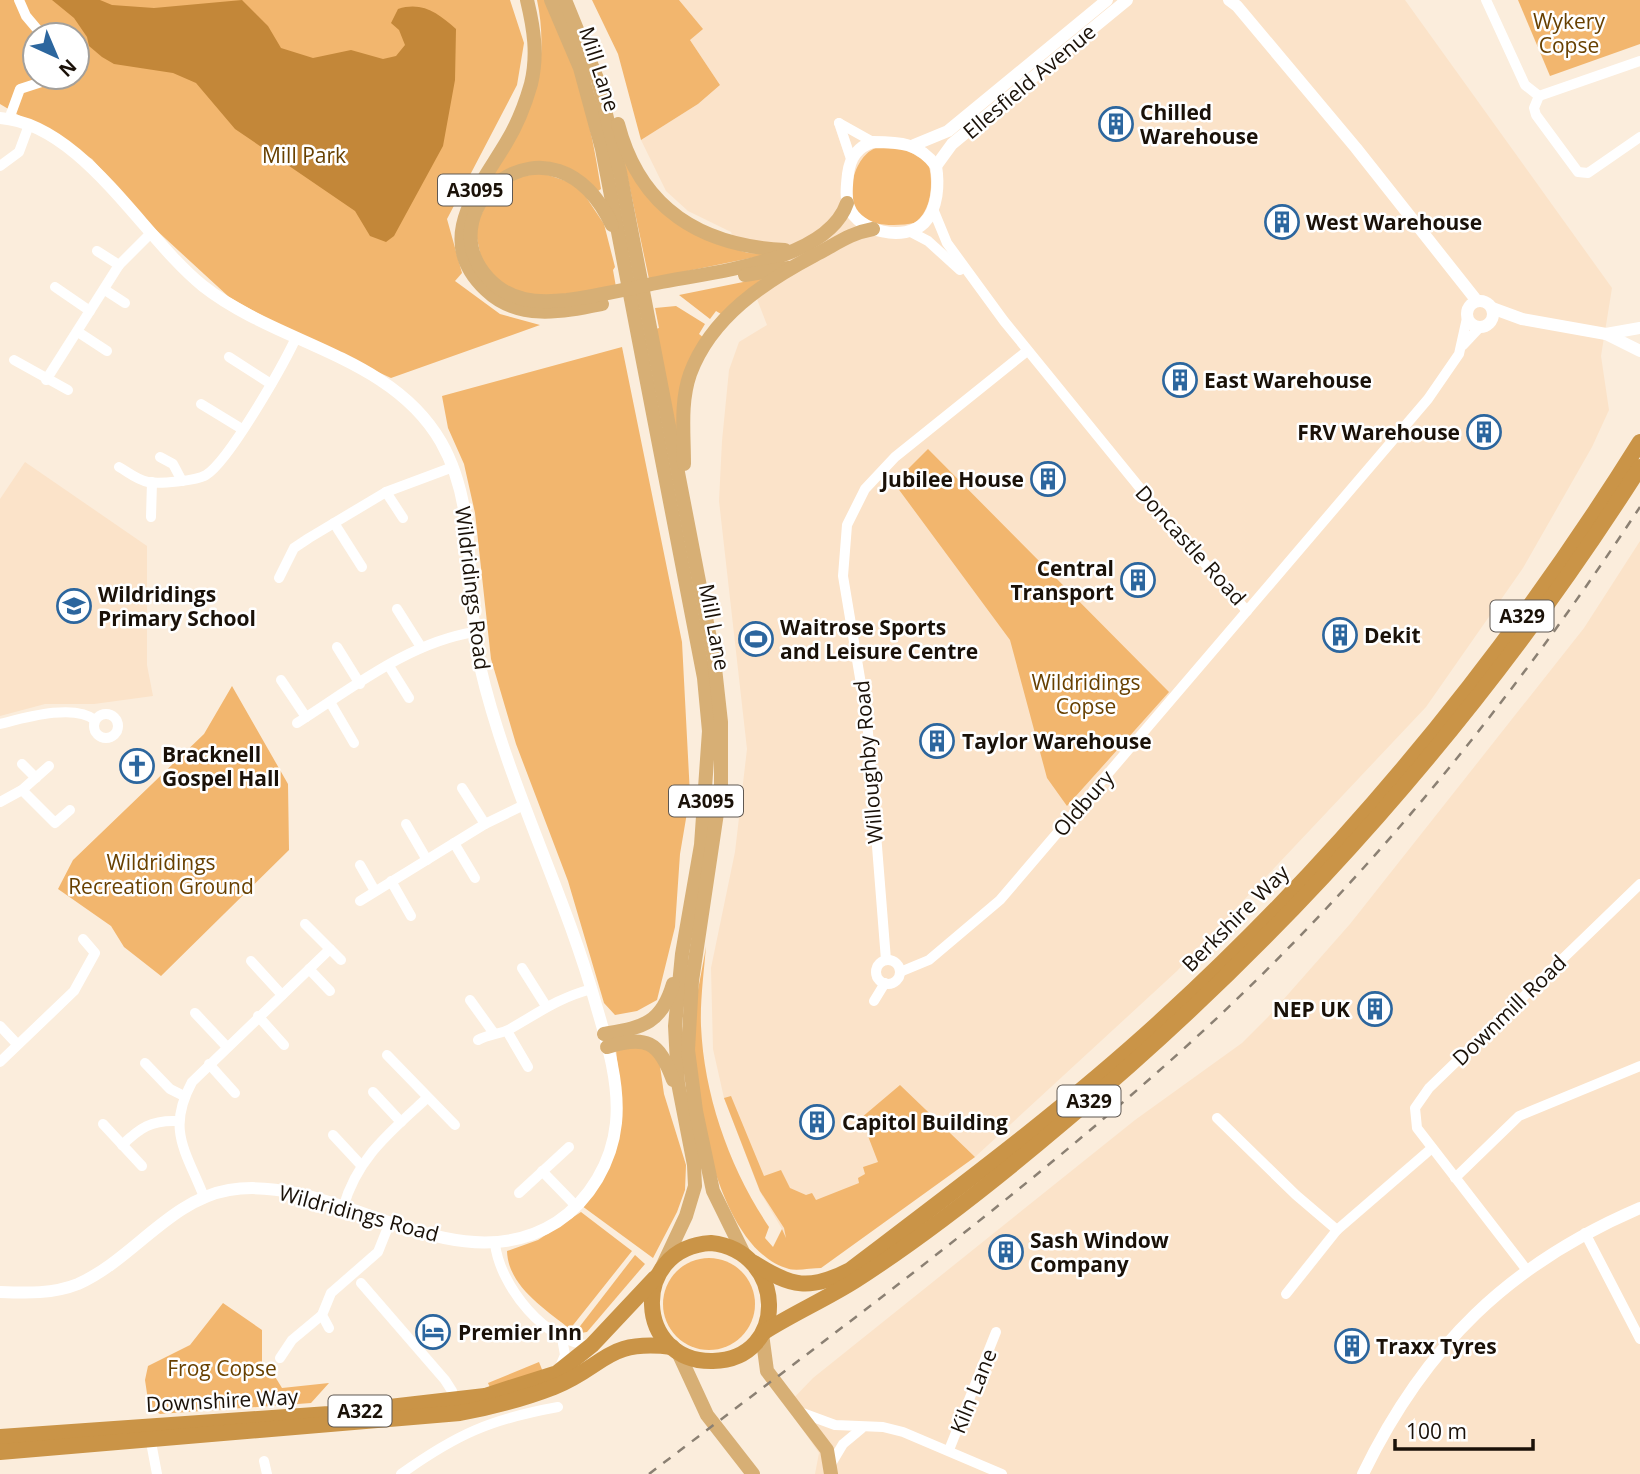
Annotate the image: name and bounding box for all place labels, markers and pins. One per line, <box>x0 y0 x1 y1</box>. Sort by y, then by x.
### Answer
place label: Chilled Warehouse <box>1140 98 1258 150</box>
building icon: Chilled Warehouse <box>1097 105 1135 143</box>
building icon: West Warehouse <box>1263 203 1301 241</box>
place label: West Warehouse <box>1306 208 1482 236</box>
building icon: East Warehouse <box>1161 361 1199 399</box>
place label: East Warehouse <box>1204 366 1372 394</box>
building icon: FRV Warehouse <box>1465 413 1503 451</box>
place label: FRV Warehouse <box>1297 418 1460 446</box>
building icon: Jubilee House <box>1029 460 1067 498</box>
place label: Jubilee House <box>879 465 1024 493</box>
place label: Central Transport <box>1010 554 1114 606</box>
building icon: Central Transport <box>1119 561 1157 599</box>
place label: Wildridings Primary School <box>98 580 256 632</box>
school or university icon: Wildridings Primary School <box>55 587 93 625</box>
place label: Waitrose Sports and Leisure Centre <box>780 613 978 665</box>
building icon: Dekit <box>1321 616 1359 654</box>
sports icon: Waitrose Sports and Leisure Centre <box>737 620 775 658</box>
place label: Dekit <box>1364 621 1421 649</box>
building icon: Taylor Warehouse <box>918 722 956 760</box>
place label: Taylor Warehouse <box>962 727 1152 755</box>
place label: Bracknell Gospel Hall <box>162 740 280 792</box>
church icon: Bracknell Gospel Hall <box>118 747 156 785</box>
building icon: NEP UK <box>1356 990 1394 1028</box>
place label: NEP UK <box>1273 995 1350 1023</box>
building icon: Capitol Building <box>798 1103 836 1141</box>
place label: Capitol Building <box>842 1108 1008 1136</box>
place label: Sash Window Company <box>1030 1226 1169 1278</box>
building icon: Sash Window Company <box>987 1233 1025 1271</box>
hotel icon: Premier Inn <box>414 1313 452 1351</box>
place label: Premier Inn <box>458 1318 582 1346</box>
building icon: Traxx Tyres <box>1333 1327 1371 1365</box>
place label: Traxx Tyres <box>1376 1332 1497 1360</box>

